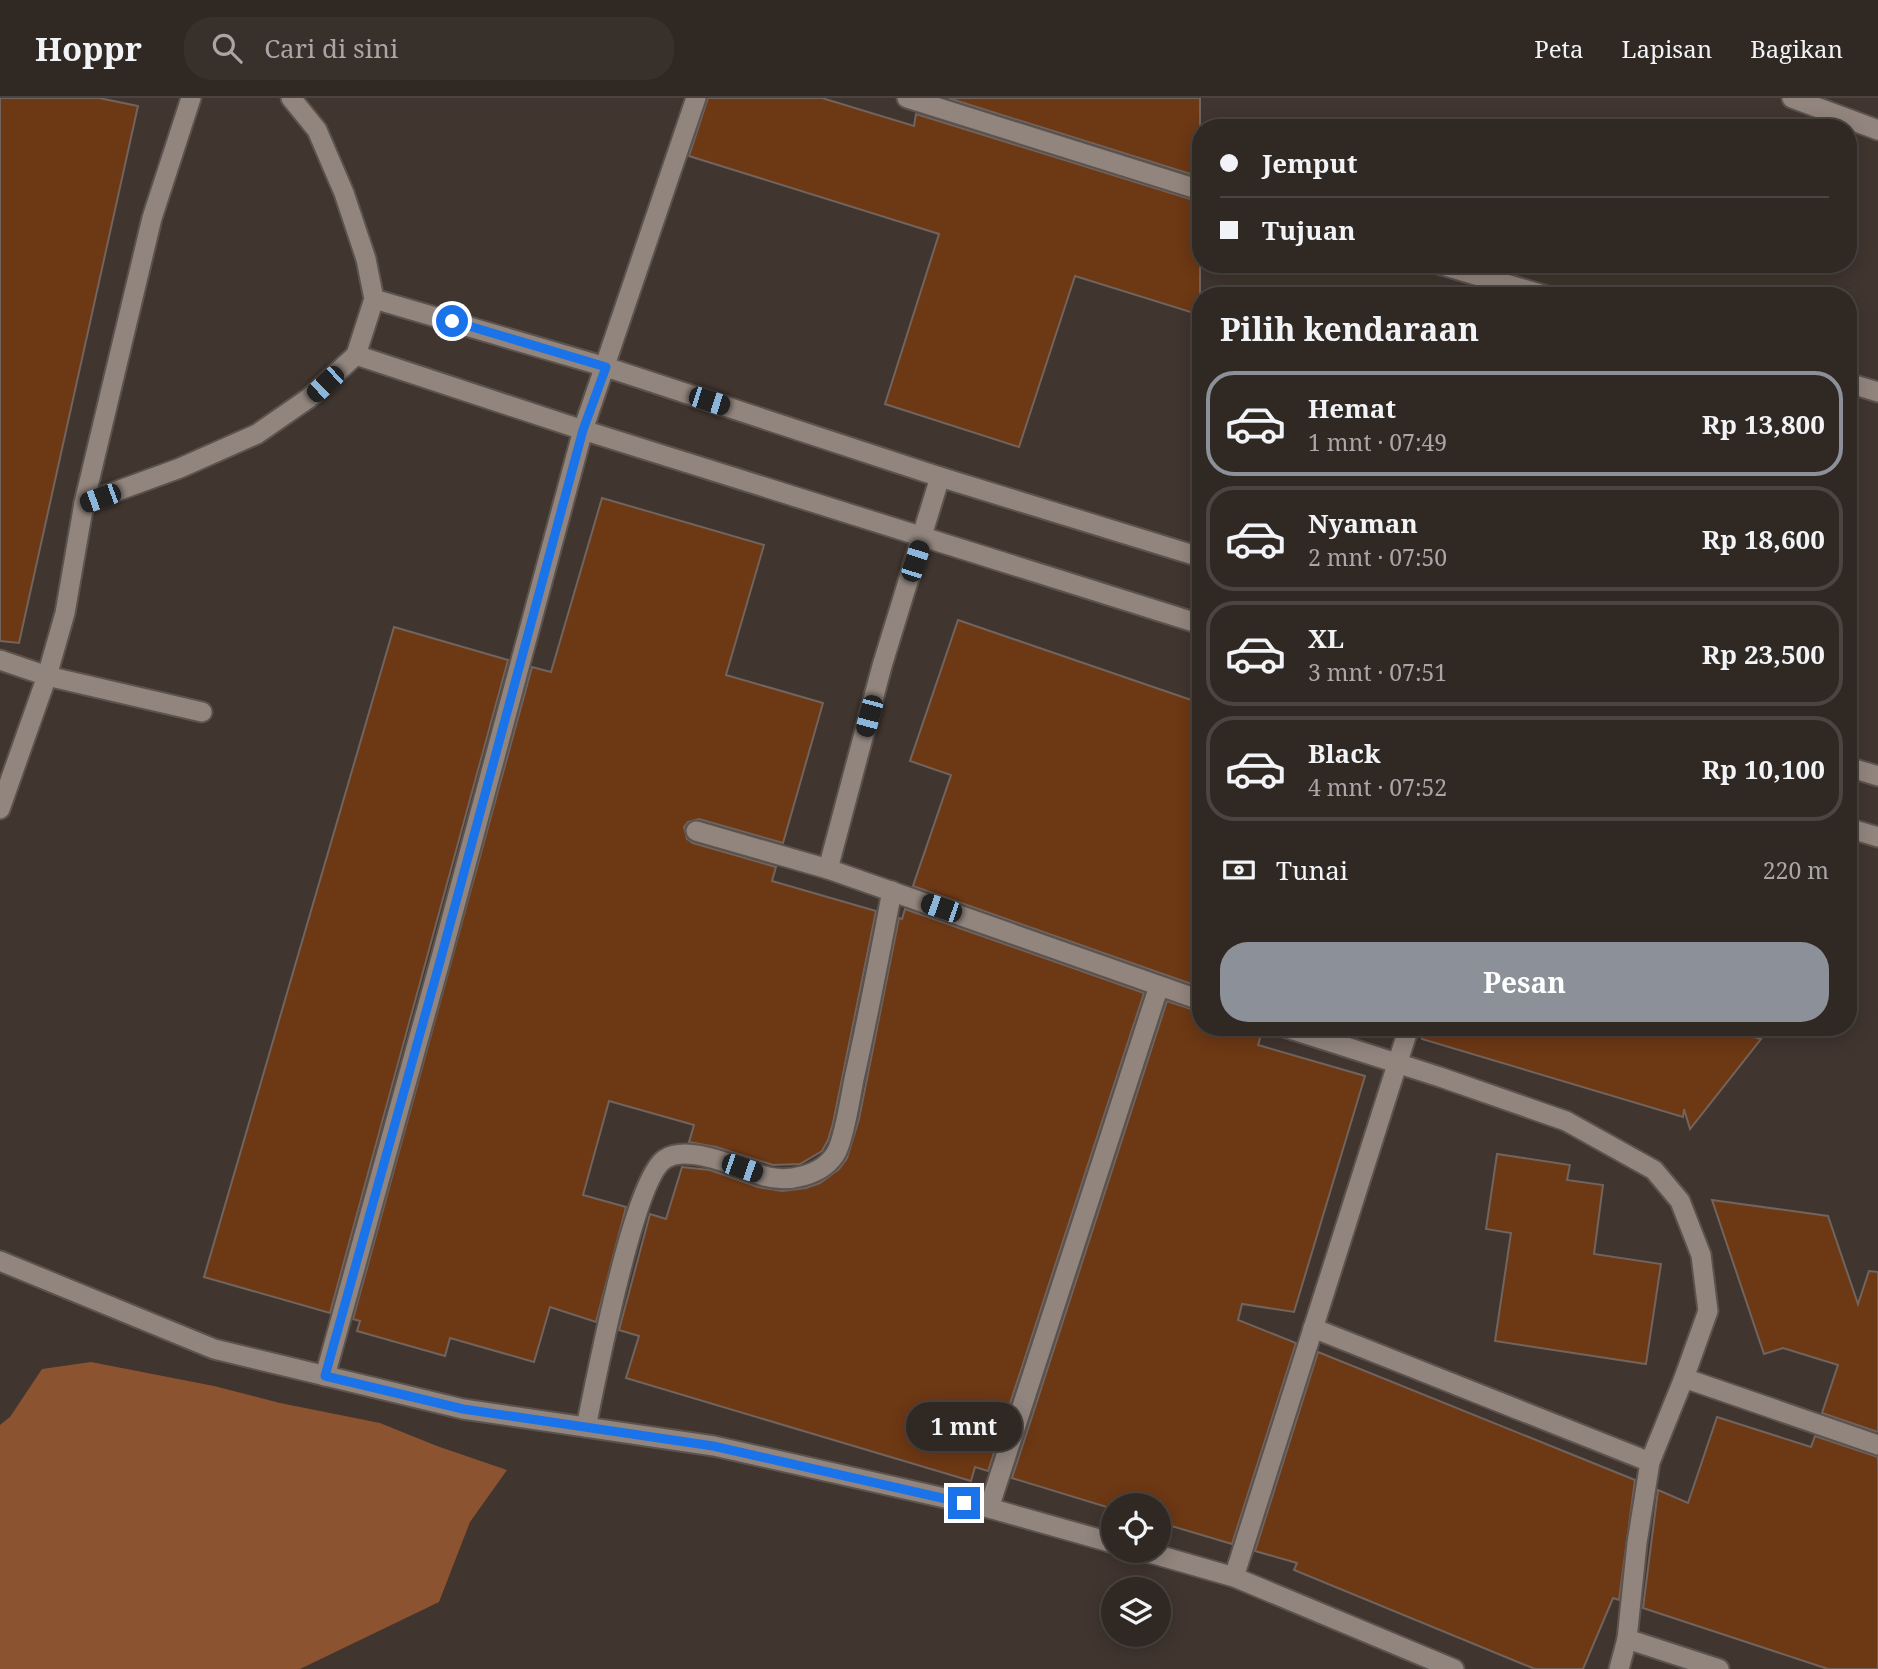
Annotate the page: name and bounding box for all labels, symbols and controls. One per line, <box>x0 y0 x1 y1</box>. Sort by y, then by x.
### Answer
search box <box>184 17 674 80</box>
text: Hoppr <box>35 26 142 71</box>
icon: search <box>208 29 246 67</box>
text: Cari di sini <box>264 30 398 66</box>
text: Peta <box>1534 32 1583 65</box>
text: Lapisan <box>1621 32 1712 65</box>
text: Bagikan <box>1750 32 1843 65</box>
text: Jemput <box>1262 145 1357 181</box>
text: Tujuan <box>1262 212 1356 248</box>
route start <box>436 305 468 337</box>
text: Pilih kendaraan <box>1220 307 1479 350</box>
car <box>303 362 348 406</box>
car <box>686 385 733 417</box>
text: Hemat <box>1308 390 1396 426</box>
icon: car <box>1224 392 1287 455</box>
text: Rp 13,800 <box>1702 406 1825 442</box>
text: 1 mnt · 07:49 <box>1308 426 1447 458</box>
car <box>77 481 124 515</box>
text: Nyaman <box>1308 505 1418 541</box>
icon: car <box>1224 507 1287 570</box>
text: Rp 18,600 <box>1702 521 1825 557</box>
car <box>899 538 932 584</box>
text: 2 mnt · 07:50 <box>1308 541 1447 573</box>
text: XL <box>1308 620 1344 656</box>
icon: car <box>1224 622 1287 685</box>
text: Rp 23,500 <box>1702 636 1825 672</box>
text: 3 mnt · 07:51 <box>1308 656 1447 688</box>
car <box>854 693 885 739</box>
text: Black <box>1308 735 1381 771</box>
icon: car <box>1224 737 1287 800</box>
text: Rp 10,100 <box>1702 751 1825 787</box>
text: 4 mnt · 07:52 <box>1308 771 1447 803</box>
icon: cash <box>1220 851 1258 889</box>
text: Tunai <box>1276 852 1348 888</box>
text: 220 m <box>1763 854 1829 886</box>
car <box>918 891 965 925</box>
button: Pesan <box>1220 942 1829 1022</box>
car <box>719 1151 766 1185</box>
callout: 1 mnt <box>906 1402 1022 1450</box>
text: 1 mnt <box>931 1410 997 1442</box>
route end <box>948 1487 980 1519</box>
map controls <box>1101 1493 1171 1647</box>
button: locate <box>1101 1493 1171 1563</box>
button: layers <box>1101 1577 1171 1647</box>

